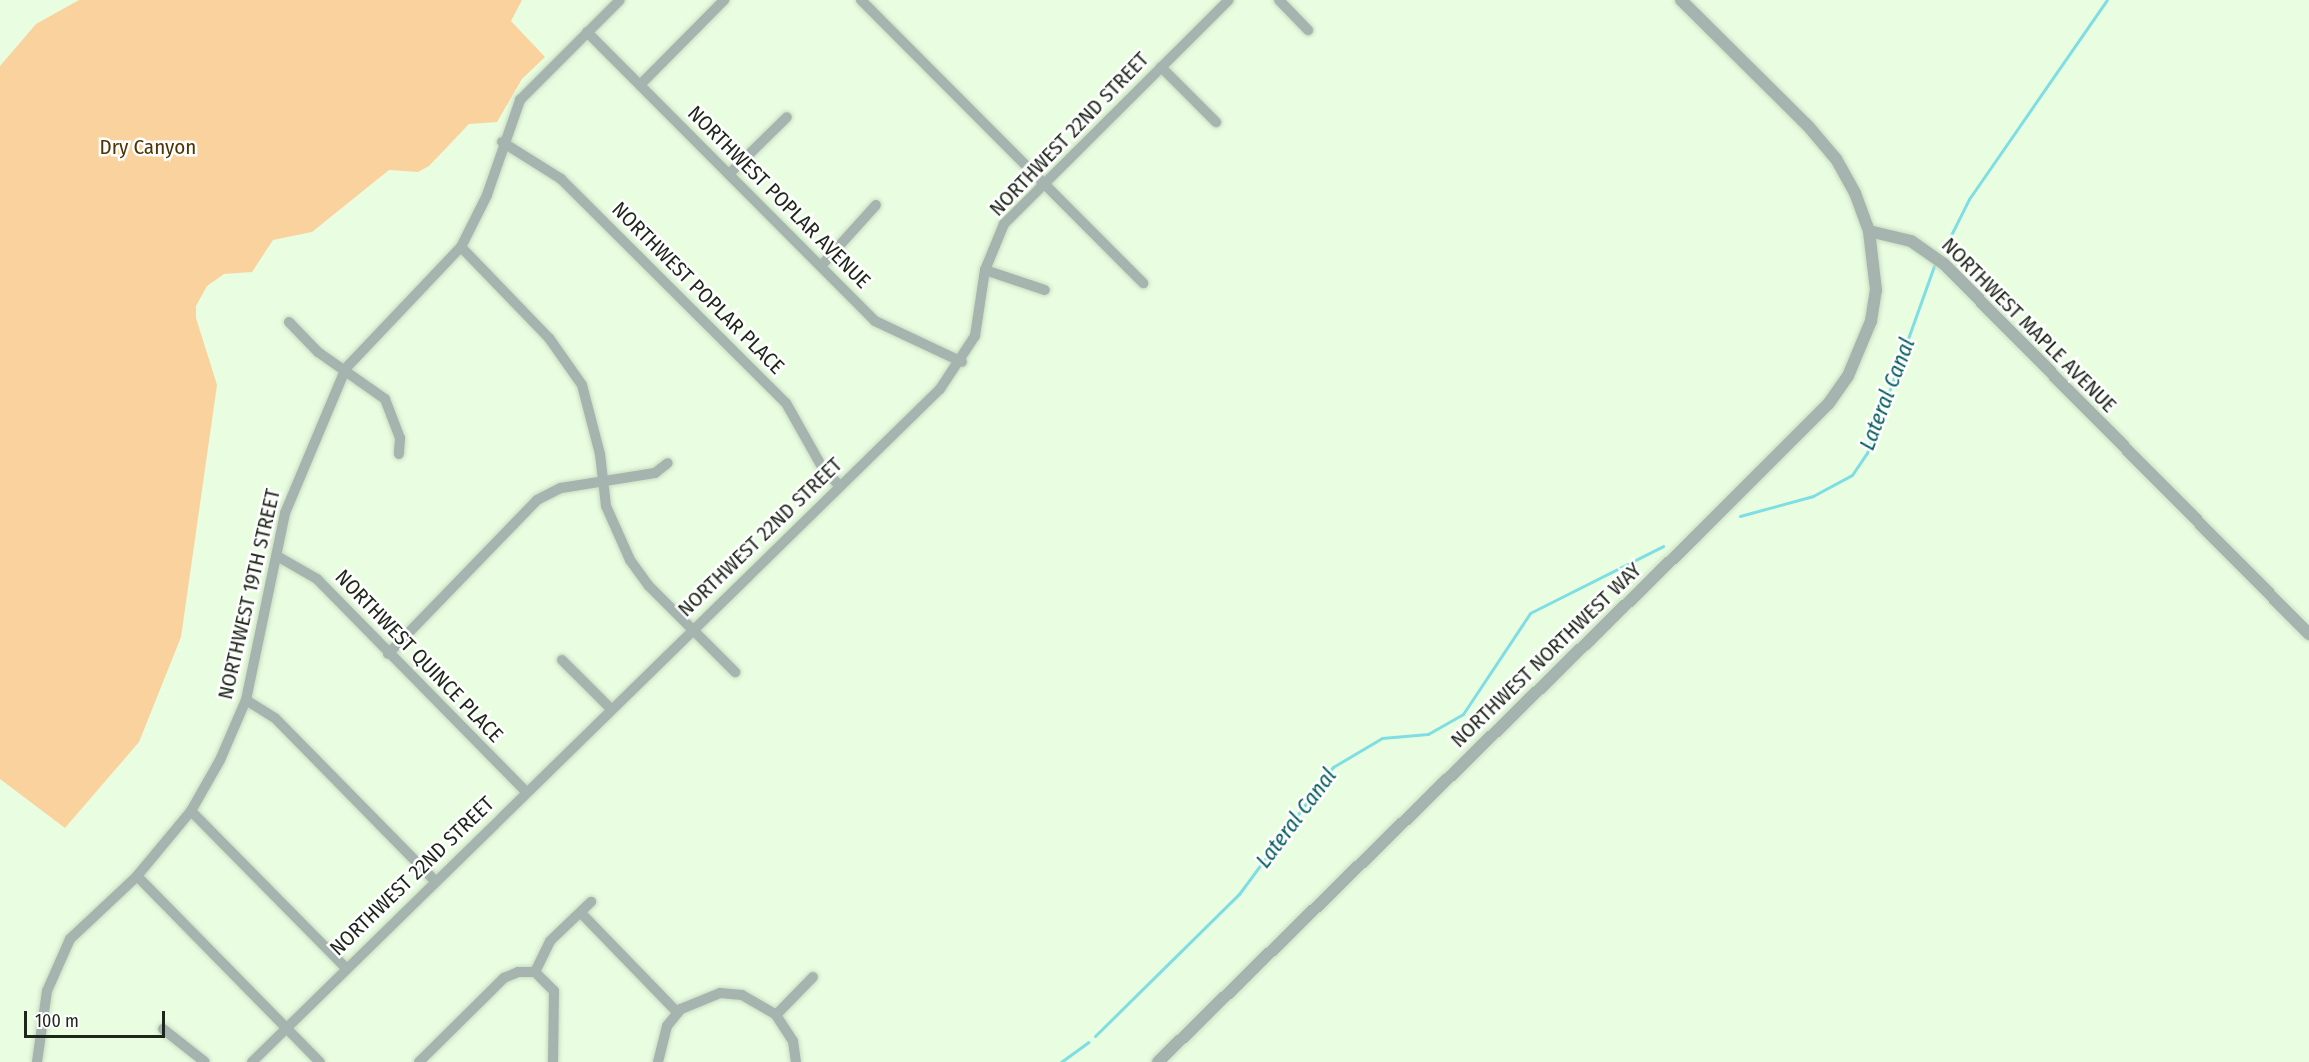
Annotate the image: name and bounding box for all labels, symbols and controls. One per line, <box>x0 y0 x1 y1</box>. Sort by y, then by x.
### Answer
street label: NORTHWEST 22ND STREET <box>984 47 1154 221</box>
street label: NORTHWEST POPLAR AVENUE <box>683 101 875 293</box>
park label: Dry Canyon <box>100 134 196 160</box>
street label: NORTHWEST POPLAR PLACE <box>607 197 789 379</box>
street label: NORTHWEST MAPLE AVENUE <box>1936 232 2122 418</box>
water label: Lateral Canal <box>1854 334 1920 454</box>
street label: NORTHWEST 22ND STREET <box>673 452 847 622</box>
street label: NORTHWEST 19TH STREET <box>213 486 285 702</box>
street label: NORTHWEST NORTHWEST WAY <box>1446 557 1646 753</box>
street label: NORTHWEST QUINCE PLACE <box>330 564 508 748</box>
water label: Lateral Canal <box>1250 763 1342 873</box>
street label: NORTHWEST 22ND STREET <box>325 791 499 961</box>
scale bar <box>27 999 168 1037</box>
text: 100 m <box>35 1010 79 1032</box>

